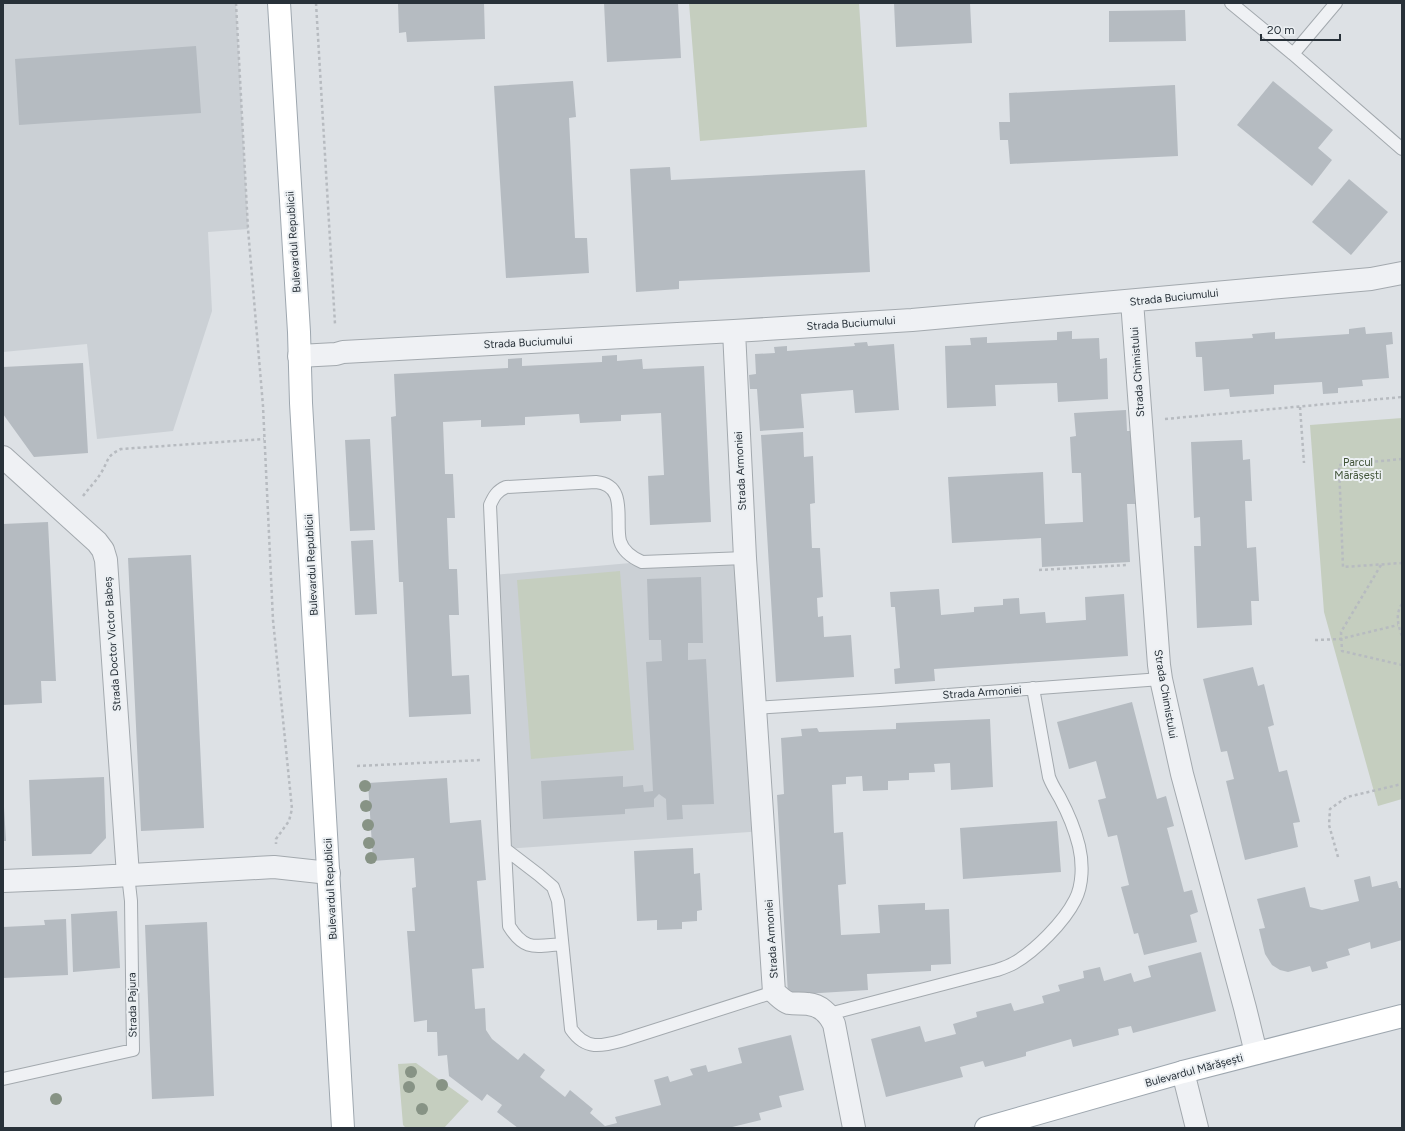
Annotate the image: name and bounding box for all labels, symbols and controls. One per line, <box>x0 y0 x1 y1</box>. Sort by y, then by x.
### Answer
scale bar <box>1261 16 1340 42</box>
text: 20 m <box>1267 23 1295 37</box>
street label: Bulevardul Republicii <box>283 191 304 293</box>
street label: Strada Buciumului <box>1129 286 1219 309</box>
street label: Strada Buciumului <box>806 314 896 333</box>
street label: Strada Chimistului <box>1128 327 1147 417</box>
street label: Strada Buciumului <box>483 334 573 351</box>
street label: Strada Armoniei <box>732 431 749 511</box>
park label: Parcul Mărășești <box>1334 456 1382 482</box>
street label: Bulevardul Republicii <box>302 514 321 616</box>
street label: Strada Doctor Victor Babeș <box>101 576 124 712</box>
street label: Strada Chimistului <box>1151 649 1180 740</box>
street label: Strada Armoniei <box>942 683 1022 702</box>
street label: Bulevardul Republicii <box>321 838 340 940</box>
street label: Strada Armoniei <box>762 899 781 979</box>
street label: Strada Pajura <box>125 972 140 1038</box>
street label: Bulevardul Mărășești <box>1144 1051 1245 1090</box>

